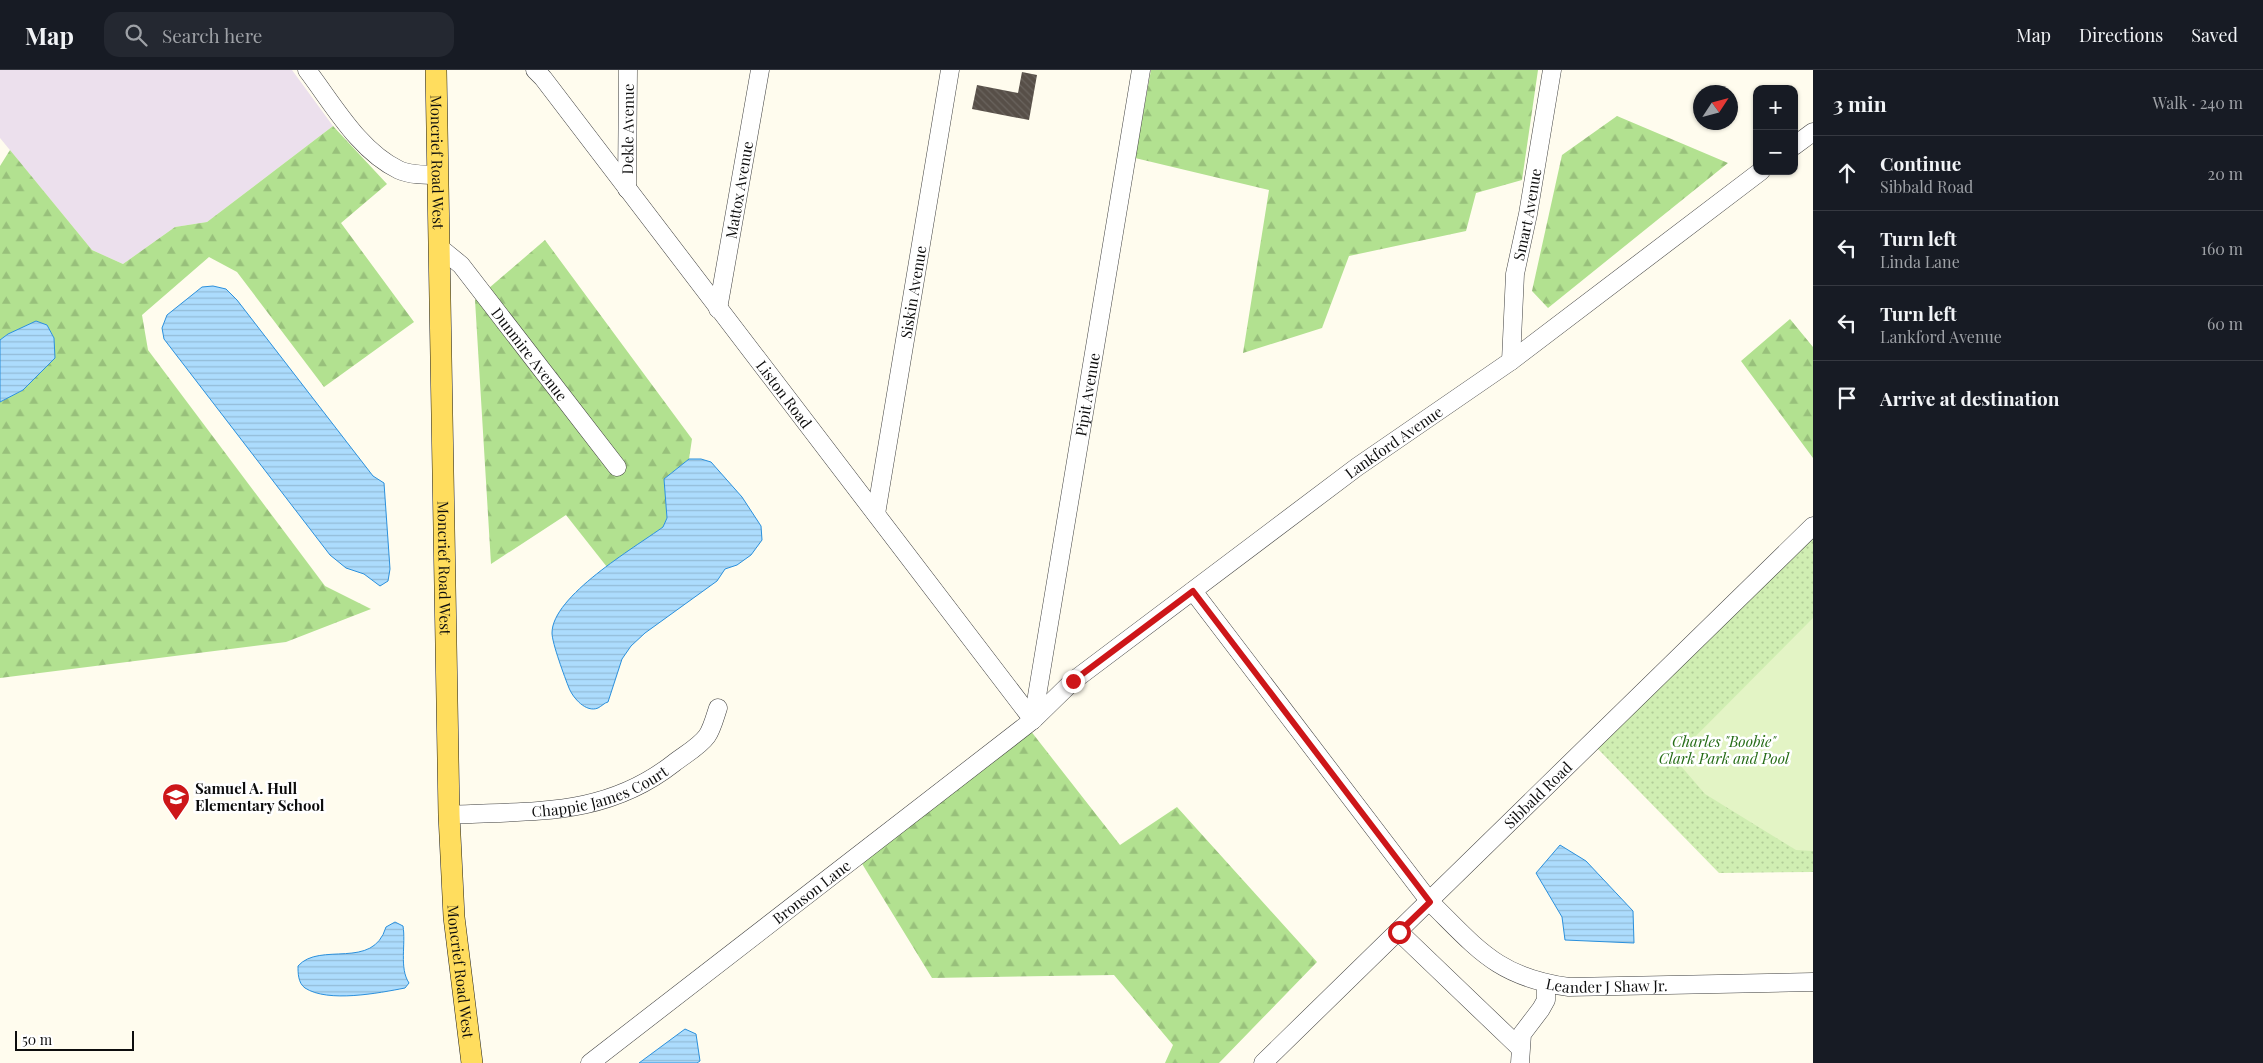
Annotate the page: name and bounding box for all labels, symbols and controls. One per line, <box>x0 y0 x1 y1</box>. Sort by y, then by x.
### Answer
search box <box>104 12 454 57</box>
text: Map <box>25 19 74 51</box>
icon: search <box>122 21 150 49</box>
text: Search here <box>162 22 262 48</box>
text: Map <box>2016 23 2051 47</box>
text: Directions <box>2079 23 2163 47</box>
text: Saved <box>2191 23 2238 47</box>
street label: Dekle Avenue <box>617 84 638 174</box>
north arrow <box>1693 85 1738 130</box>
map controls <box>1753 85 1798 175</box>
button: + <box>1753 85 1798 130</box>
text: 3 min <box>1833 89 1887 117</box>
text: Walk · 240 m <box>2153 92 2243 113</box>
street label: Moncrief Road West <box>426 95 449 230</box>
button: − <box>1753 130 1798 175</box>
street label: Mattox Avenue <box>721 139 757 240</box>
text: Continue <box>1880 150 1961 176</box>
icon: ahead <box>1833 159 1861 187</box>
text: 20 m <box>2208 163 2243 184</box>
street label: Smart Avenue <box>1508 167 1545 262</box>
text: Sibbald Road <box>1880 176 1973 197</box>
text: Turn left <box>1880 225 1957 251</box>
icon: left <box>1833 234 1861 262</box>
text: 160 m <box>2201 238 2243 259</box>
street label: Siskin Avenue <box>895 244 931 340</box>
text: Linda Lane <box>1880 251 1960 272</box>
text: Turn left <box>1880 300 1957 326</box>
street label: Dunmire Avenue <box>487 303 572 405</box>
icon: left <box>1833 309 1861 337</box>
text: 60 m <box>2207 313 2243 334</box>
text: Lankford Avenue <box>1880 326 2002 347</box>
street label: Pipit Avenue <box>1070 351 1104 438</box>
street label: Liston Road <box>752 356 817 432</box>
icon: arrive <box>1833 384 1861 412</box>
text: Arrive at destination <box>1880 385 2060 411</box>
street label: Lankford Avenue <box>1341 401 1446 483</box>
street label: Moncrief Road West <box>434 501 456 636</box>
route end <box>1062 670 1085 693</box>
park label: Charles "Boobie" Clark Park and Pool <box>1659 731 1790 768</box>
street label: Sibbald Road <box>1499 757 1576 833</box>
street label: Chappie James Court <box>531 761 672 821</box>
place label: Samuel A. Hull Elementary School <box>195 778 325 815</box>
school or university icon: Samuel A. Hull Elementary School <box>161 782 191 821</box>
street label: Bronson Lane <box>768 855 854 928</box>
street label: Moncrief Road West <box>443 904 479 1040</box>
route start <box>1388 921 1411 944</box>
street label: Leander J Shaw Jr. <box>1544 973 1668 997</box>
scale bar <box>15 1028 134 1051</box>
text: 50 m <box>22 1030 52 1049</box>

